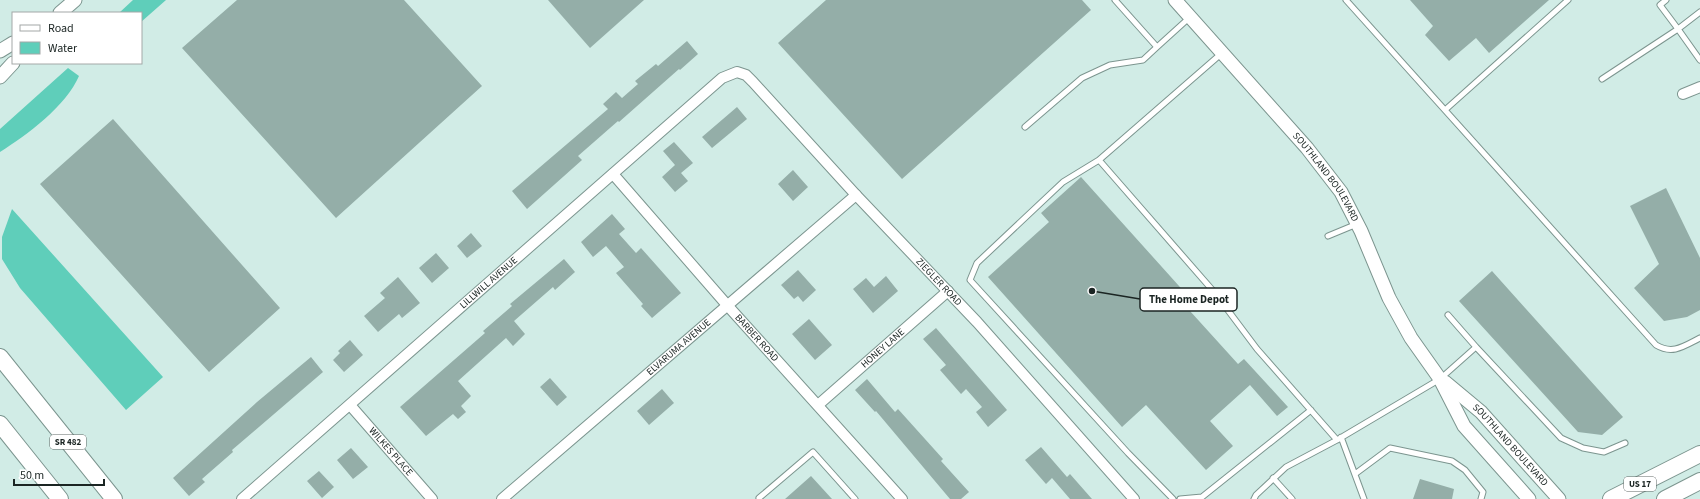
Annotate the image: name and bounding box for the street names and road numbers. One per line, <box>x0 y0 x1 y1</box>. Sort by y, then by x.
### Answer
street label: SOUTHLAND BOULEVARD <box>1289 129 1362 224</box>
street label: LILLWILL AVENUE <box>457 253 521 312</box>
street label: ZIEGLER ROAD <box>913 255 965 309</box>
street label: BARBER ROAD <box>731 311 782 365</box>
street label: ELVARUMA AVENUE <box>644 316 714 379</box>
street label: HONEY LANE <box>858 325 907 371</box>
street label: SOUTHLAND BOULEVARD <box>1469 401 1551 489</box>
street label: WILKES PLACE <box>366 424 416 479</box>
road number: SR 482 <box>50 435 86 449</box>
road number: US 17 <box>1624 477 1656 491</box>

